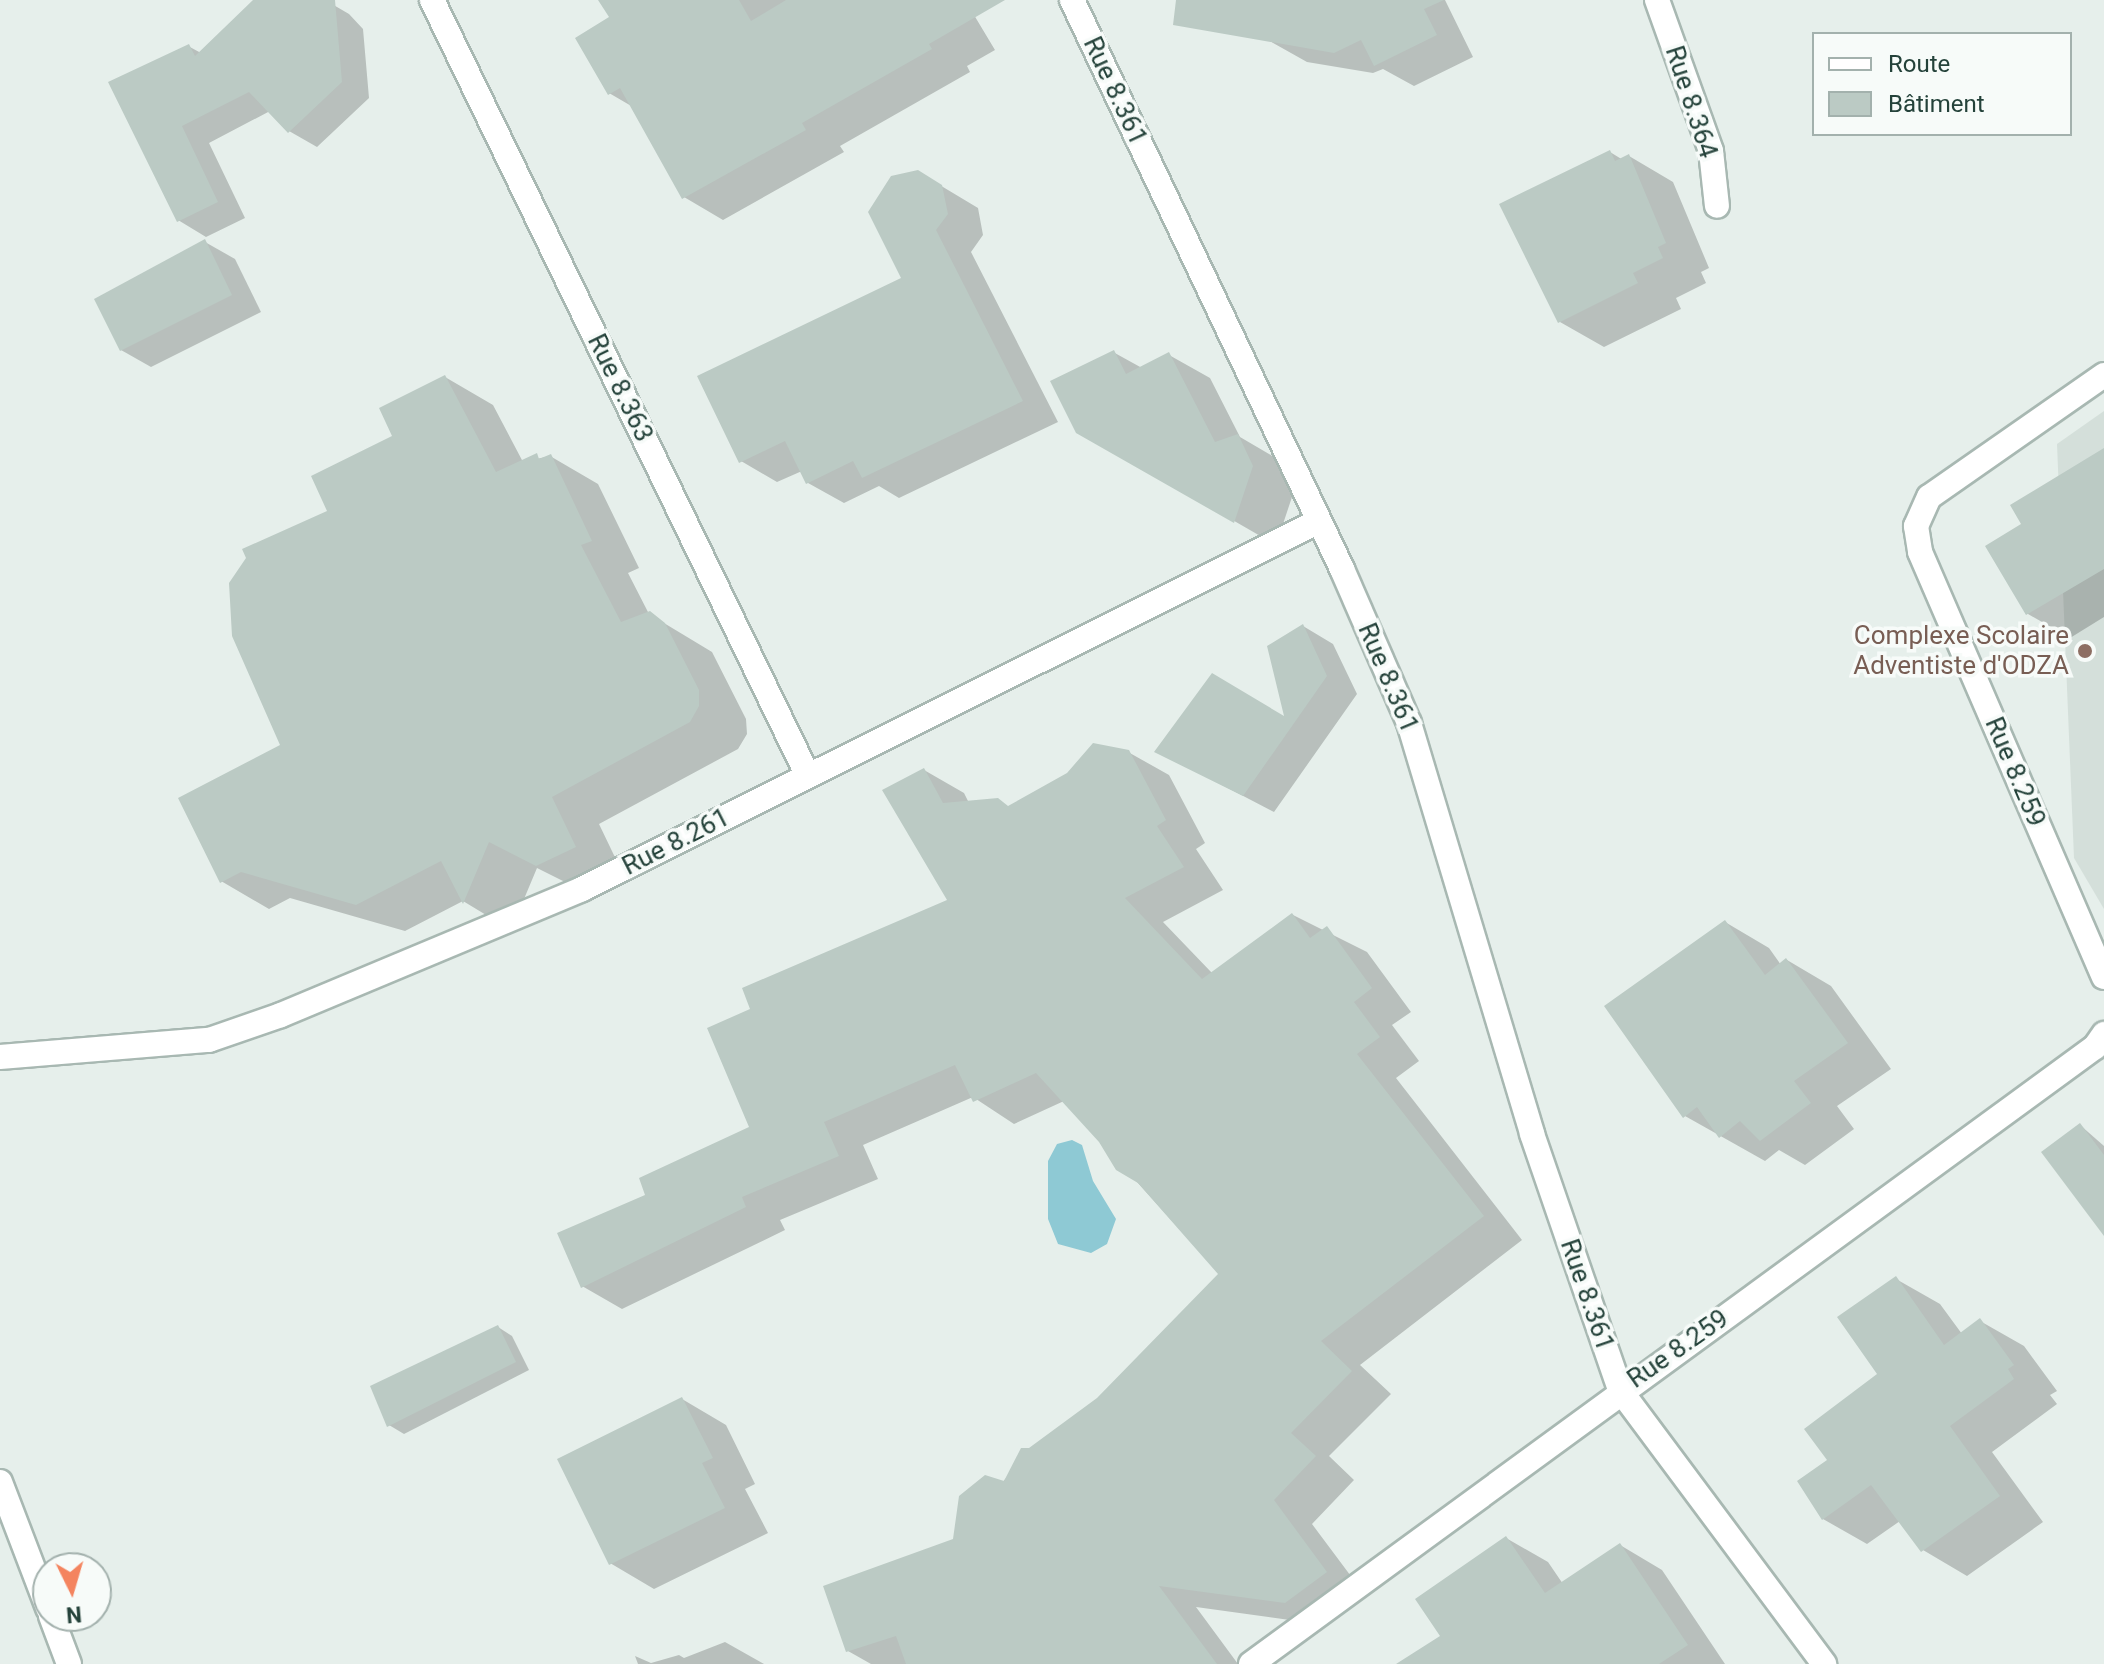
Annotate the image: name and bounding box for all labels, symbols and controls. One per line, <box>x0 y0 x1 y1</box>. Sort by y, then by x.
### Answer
street label: Rue 8.361 <box>1076 32 1154 150</box>
legend <box>1812 32 2072 136</box>
street label: Rue 8.364 <box>1658 42 1724 162</box>
text: Route <box>1888 50 1950 78</box>
text: Bâtiment <box>1888 90 1985 118</box>
street label: Rue 8.363 <box>581 329 659 447</box>
street label: Rue 8.361 <box>1351 619 1425 737</box>
place label: Complexe Scolaire Adventiste d'ODZA <box>1853 620 2069 682</box>
marker: Complexe Scolaire Adventiste d'ODZA <box>2076 642 2094 660</box>
street label: Rue 8.259 <box>1978 713 2052 831</box>
street label: Rue 8.261 <box>617 802 735 882</box>
street label: Rue 8.361 <box>1553 1235 1621 1355</box>
street label: Rue 8.259 <box>1622 1303 1734 1395</box>
north arrow <box>32 1552 112 1632</box>
text: N <box>65 1601 83 1628</box>

